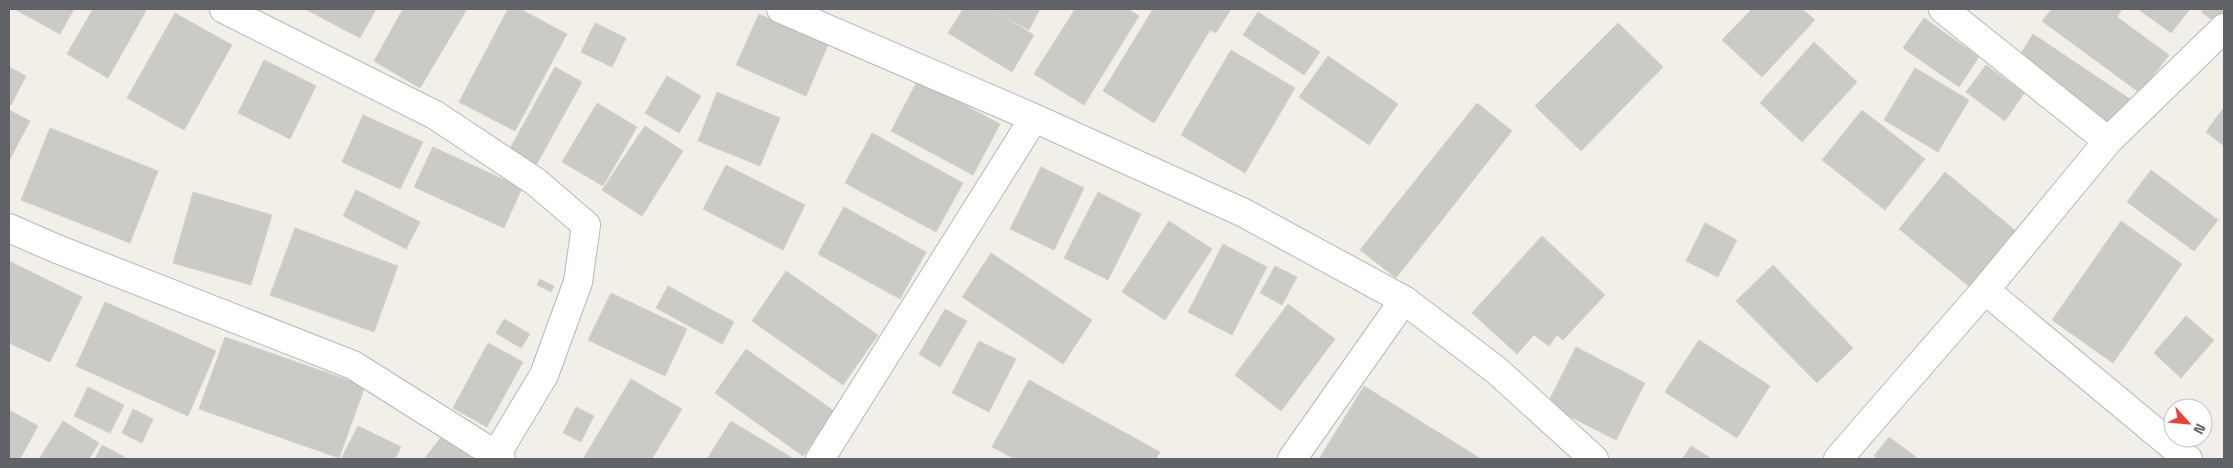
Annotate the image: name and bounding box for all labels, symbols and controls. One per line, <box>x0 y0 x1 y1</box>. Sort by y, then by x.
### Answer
north arrow <box>2163 398 2213 448</box>
text: N <box>2189 421 2210 437</box>

